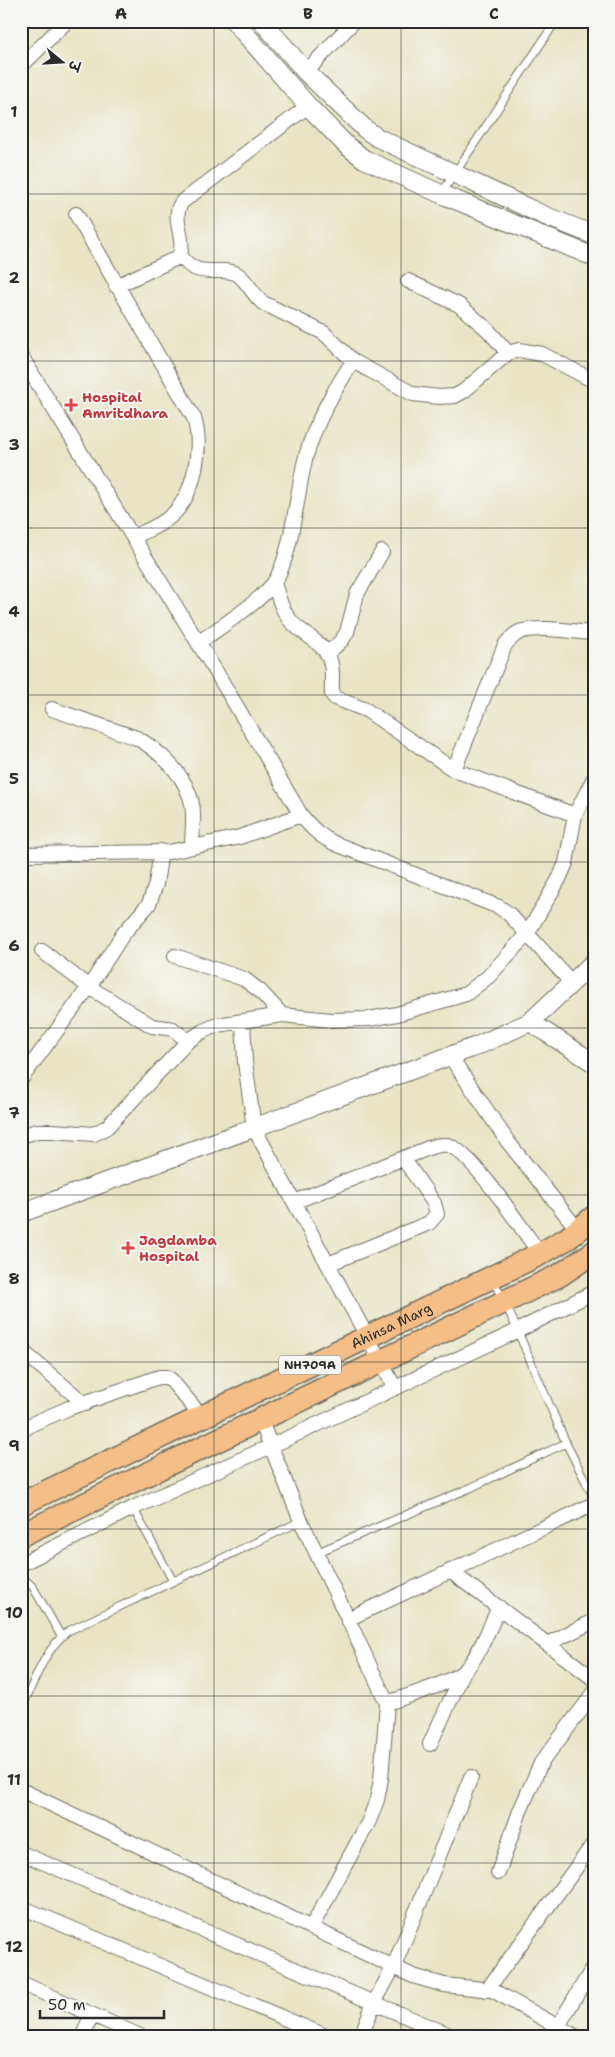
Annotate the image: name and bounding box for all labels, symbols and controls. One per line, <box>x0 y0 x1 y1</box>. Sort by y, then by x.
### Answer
text: A <box>115 3 127 24</box>
text: B <box>303 3 313 24</box>
text: C <box>489 3 499 24</box>
north arrow <box>38 38 88 88</box>
text: उ <box>64 57 85 75</box>
text: 1 <box>10 101 18 122</box>
text: 2 <box>8 267 20 288</box>
place label: Hospital Amritdhara <box>82 388 169 422</box>
marker: Hospital Amritdhara <box>64 398 78 412</box>
text: 3 <box>8 434 20 455</box>
text: 4 <box>8 601 20 622</box>
text: 5 <box>9 768 19 789</box>
text: 6 <box>8 935 20 956</box>
text: 7 <box>8 1102 20 1123</box>
place label: Jagdamba Hospital <box>139 1231 217 1265</box>
marker: Jagdamba Hospital <box>121 1241 135 1255</box>
text: 8 <box>8 1268 20 1289</box>
street label: Ahinsa Marg <box>348 1298 435 1353</box>
road number: NH709A <box>279 1356 341 1374</box>
text: 9 <box>8 1435 20 1456</box>
text: 10 <box>5 1602 23 1623</box>
text: 11 <box>7 1769 21 1790</box>
text: 12 <box>5 1936 23 1957</box>
scale bar <box>40 1987 164 2019</box>
text: 50 m <box>48 1995 86 2015</box>

